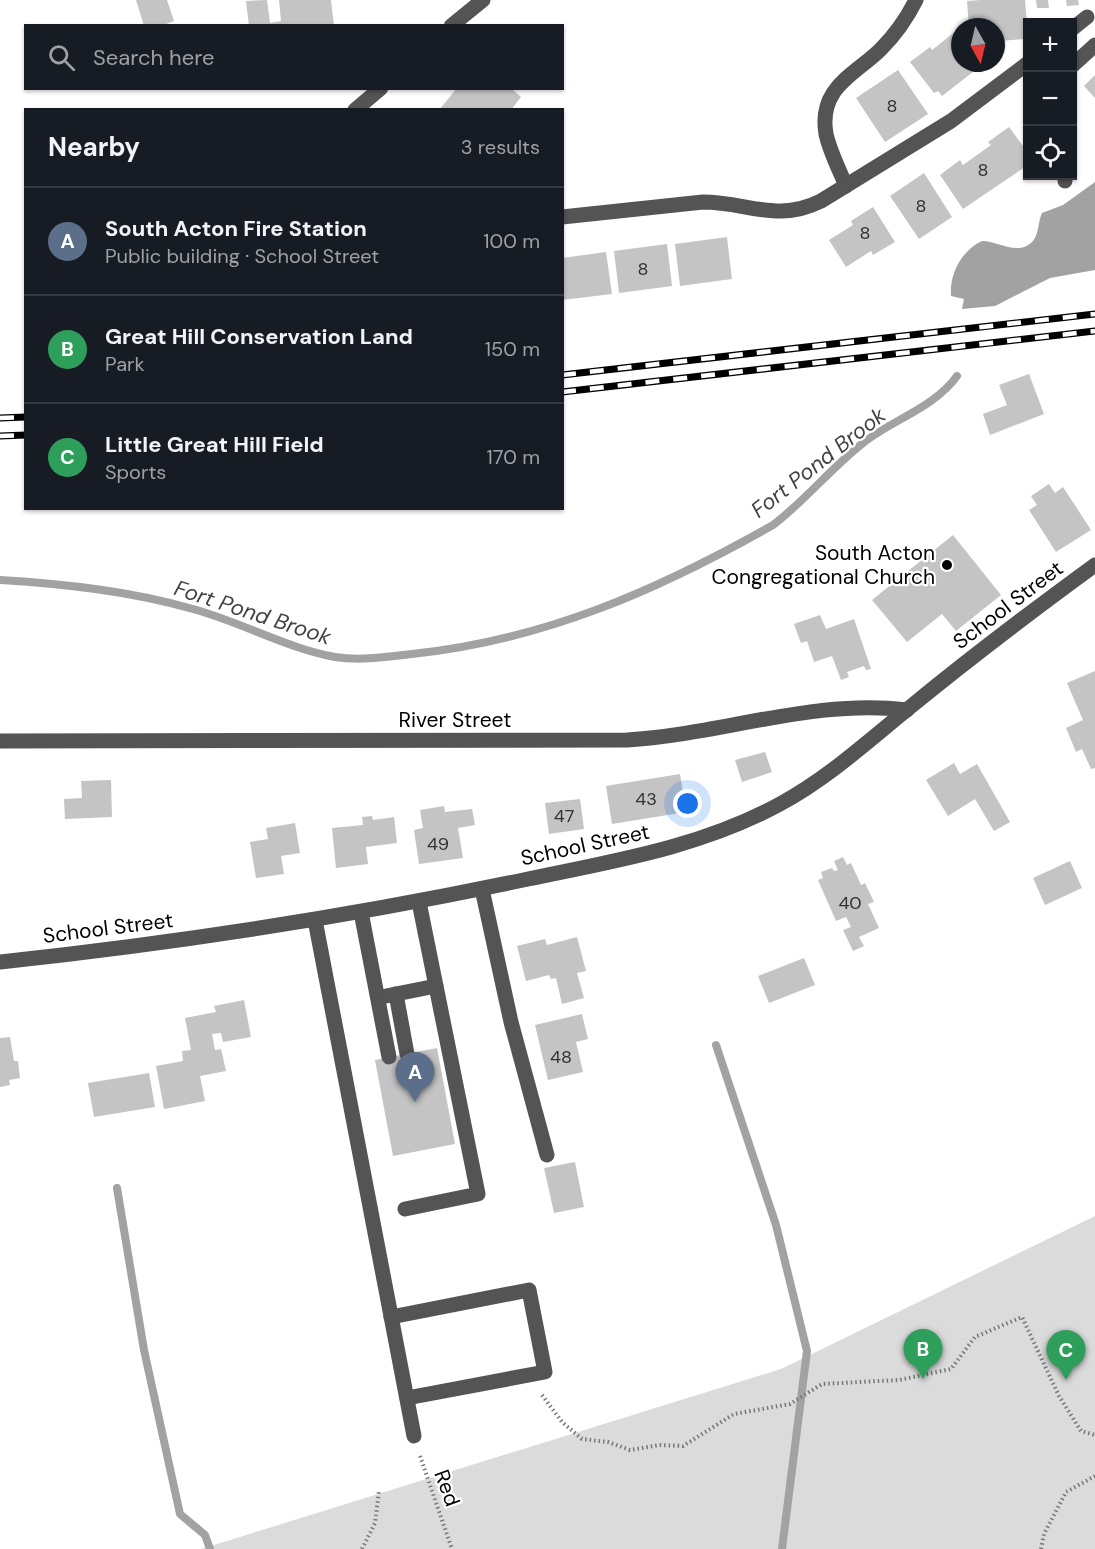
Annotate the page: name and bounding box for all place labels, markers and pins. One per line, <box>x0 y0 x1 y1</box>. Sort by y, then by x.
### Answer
place label: South Acton Congregational Church <box>712 539 935 591</box>
marker: South Acton Congregational Church <box>940 558 954 572</box>
pin: A <box>396 1052 434 1102</box>
pin: B <box>904 1330 942 1379</box>
pin: C <box>1046 1330 1086 1380</box>

